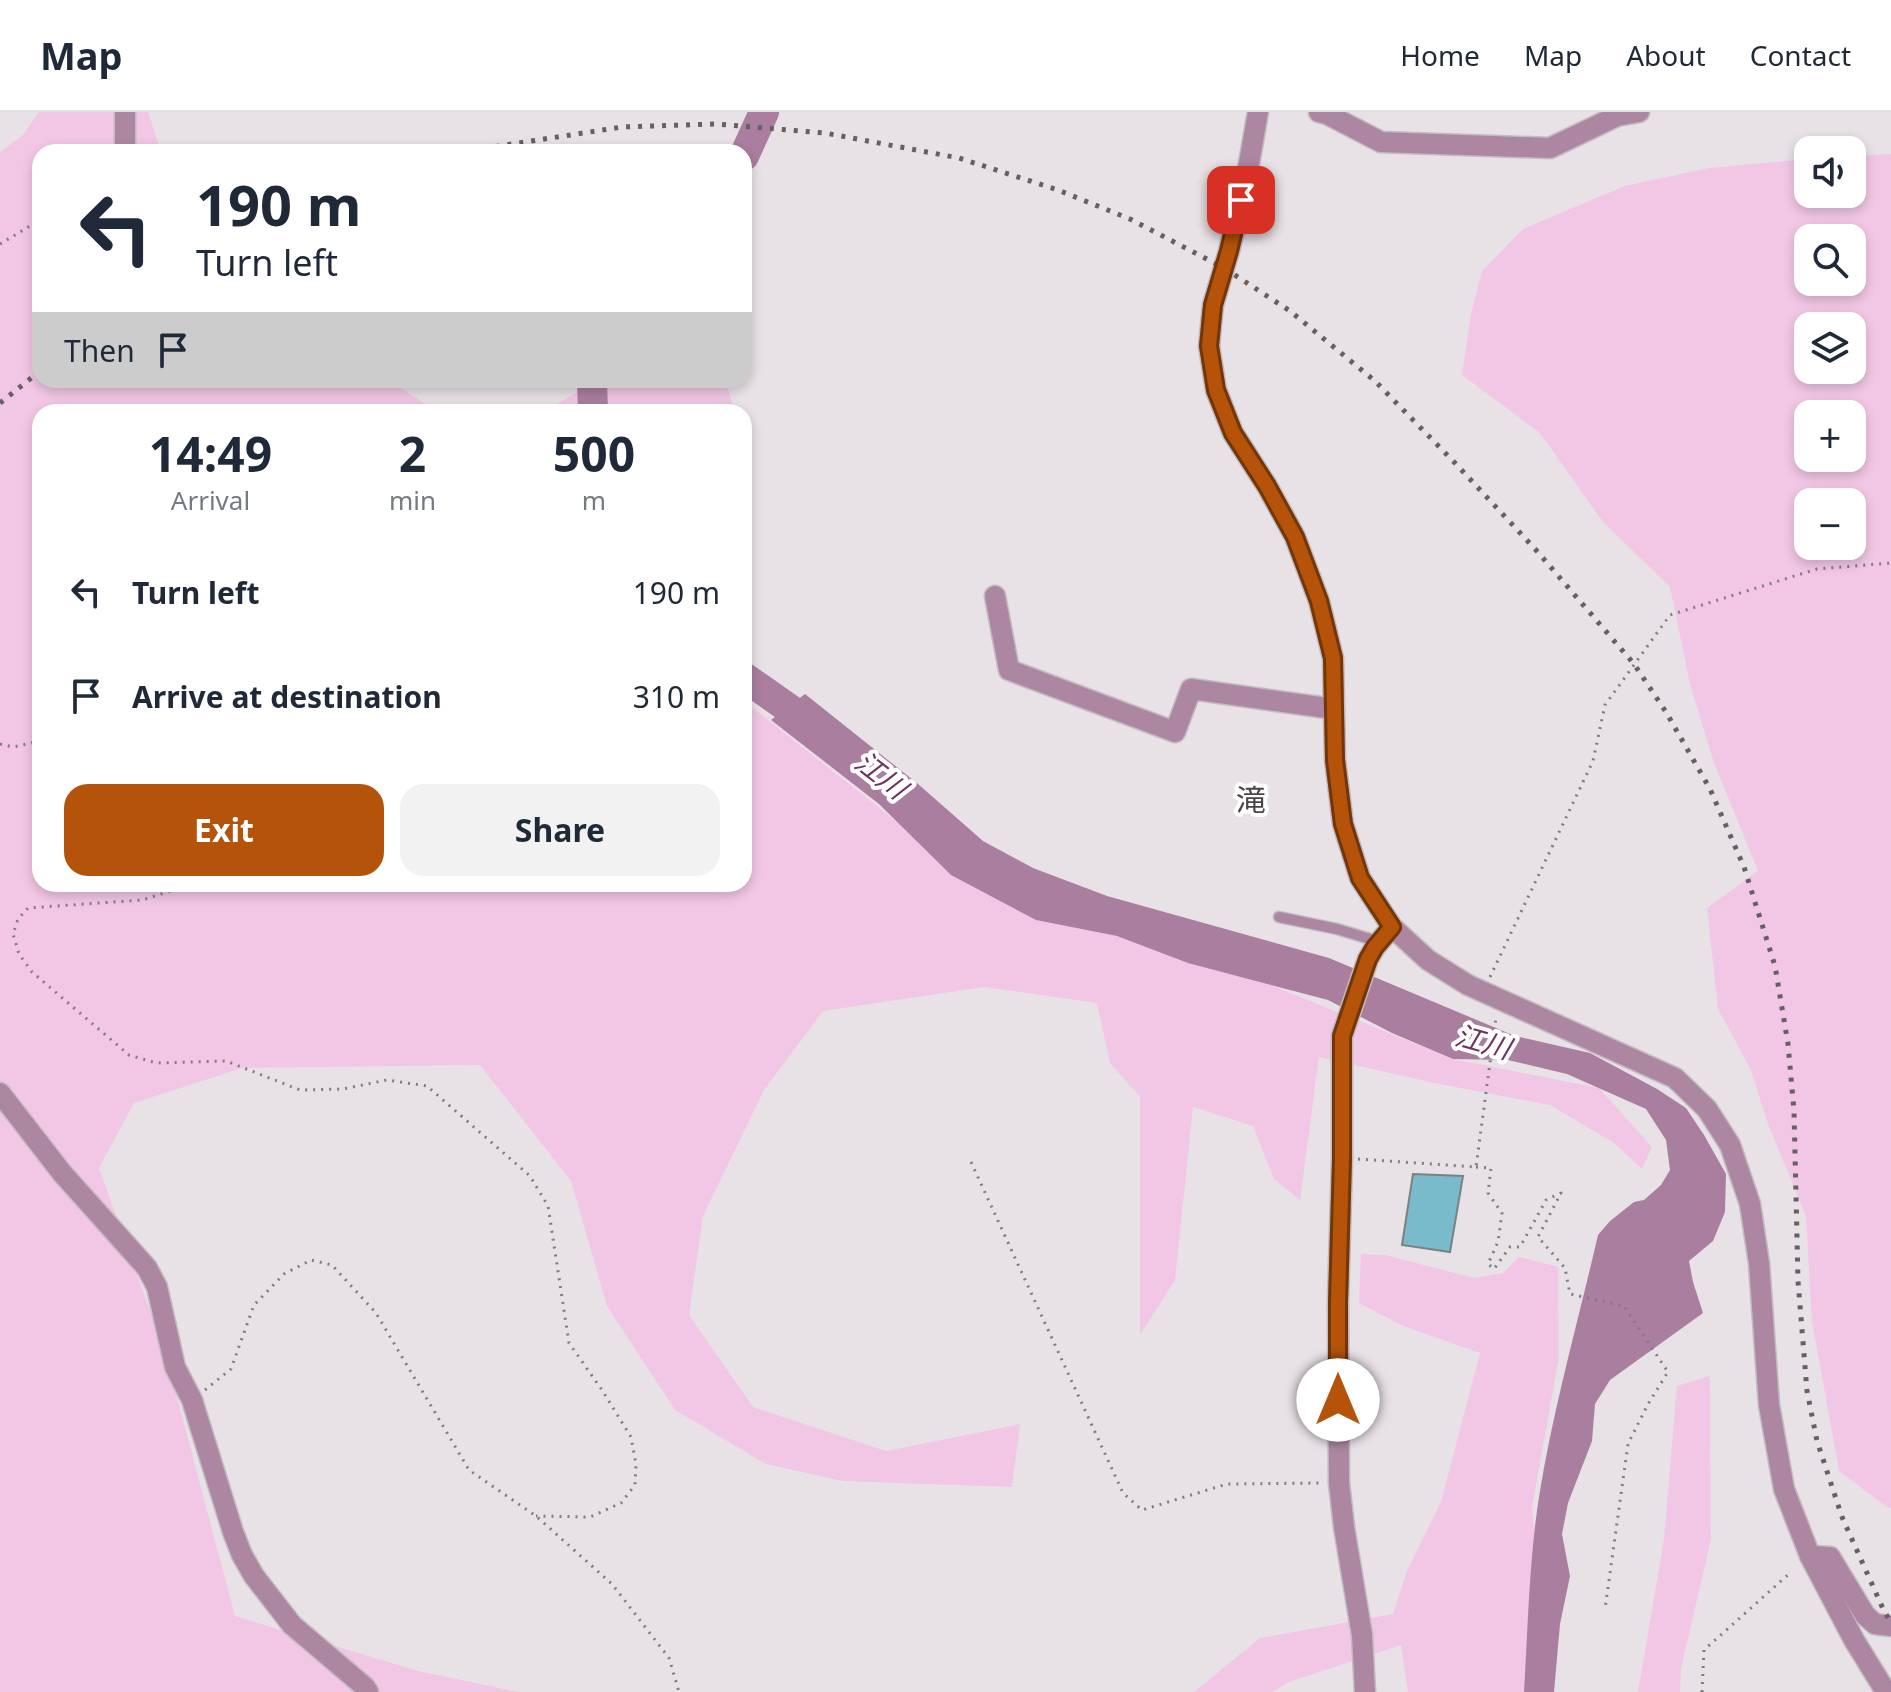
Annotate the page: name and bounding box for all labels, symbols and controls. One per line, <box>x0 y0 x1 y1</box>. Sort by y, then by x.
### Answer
text: Map <box>40 29 123 81</box>
text: Home <box>1400 36 1480 74</box>
text: Map <box>1524 36 1582 74</box>
text: About <box>1626 36 1706 74</box>
text: Contact <box>1750 36 1851 74</box>
map controls <box>1794 136 1866 560</box>
button: sound <box>1794 136 1866 208</box>
text: 190 m <box>196 166 361 242</box>
pin <box>1207 166 1275 234</box>
icon: left <box>64 176 168 280</box>
icon: arrive <box>1219 178 1263 222</box>
button: search <box>1794 224 1866 296</box>
text: Turn left <box>196 238 338 287</box>
button: layers <box>1794 312 1866 384</box>
icon: arrive <box>151 328 195 372</box>
text: Then <box>64 330 135 371</box>
button: + <box>1794 400 1866 472</box>
text: 14:49 <box>149 421 272 486</box>
text: 2 <box>399 421 426 486</box>
text: 500 <box>553 421 635 486</box>
text: Arrival <box>171 482 250 518</box>
text: min <box>389 482 436 518</box>
text: m <box>582 482 606 518</box>
button: − <box>1794 488 1866 560</box>
icon: left <box>64 570 108 614</box>
text: Turn left <box>132 572 260 613</box>
text: 190 m <box>633 572 720 613</box>
icon: arrive <box>64 674 108 718</box>
text: Arrive at destination <box>132 676 442 717</box>
text: 310 m <box>633 676 720 717</box>
water label: 江川 <box>848 742 918 808</box>
district label: 滝 <box>1236 779 1266 820</box>
button: Exit <box>64 784 384 876</box>
button: Share <box>400 784 720 876</box>
water label: 江川 <box>1451 1015 1518 1068</box>
position arrow <box>1296 1358 1380 1442</box>

